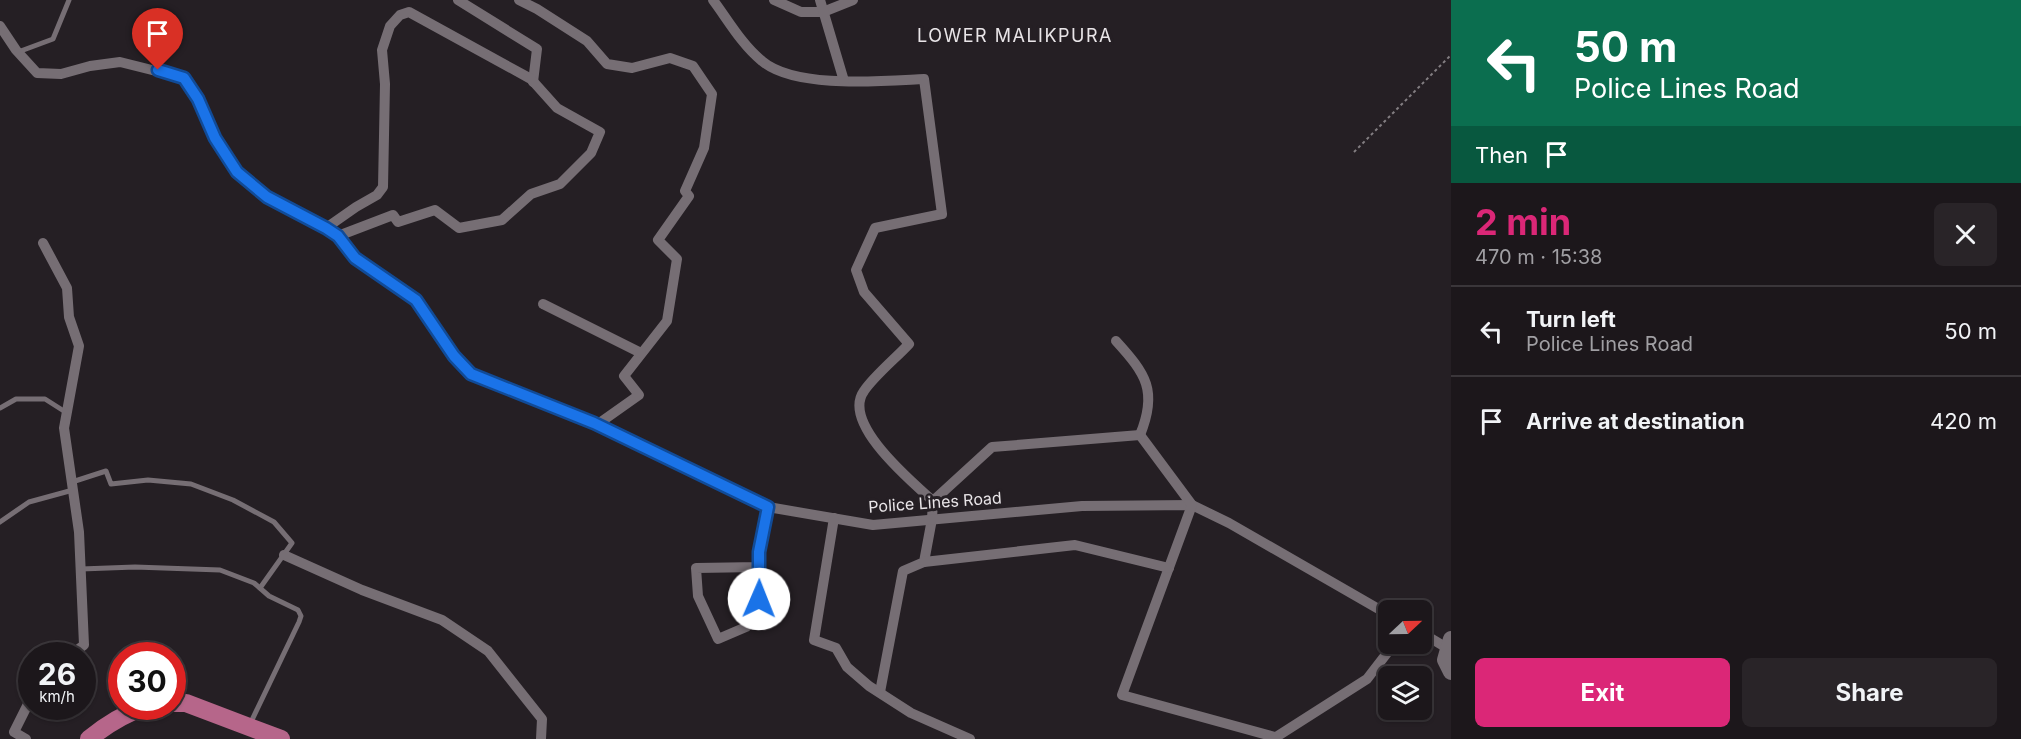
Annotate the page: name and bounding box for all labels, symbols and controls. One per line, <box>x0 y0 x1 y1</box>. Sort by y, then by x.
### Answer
pin <box>132 8 183 70</box>
icon: arrive <box>141 17 174 50</box>
text: 50 m <box>1574 21 1677 72</box>
icon: left <box>1475 24 1553 102</box>
district label: LOWER MALIKPURA <box>917 25 1113 46</box>
text: Police Lines Road <box>1574 72 1800 105</box>
icon: arrive <box>1540 138 1573 171</box>
text: Then <box>1475 142 1528 168</box>
text: 2 min <box>1475 200 1571 244</box>
button: close <box>1934 203 1997 266</box>
text: 470 m · 15:38 <box>1475 245 1602 269</box>
text: Turn left <box>1526 306 1616 332</box>
icon: left <box>1475 315 1508 348</box>
text: 50 m <box>1944 318 1997 344</box>
text: Police Lines Road <box>1526 332 1693 356</box>
icon: arrive <box>1475 405 1508 438</box>
text: Arrive at destination <box>1526 408 1745 434</box>
text: 420 m <box>1930 408 1997 434</box>
street label: Police Lines Road <box>868 487 1002 517</box>
position arrow <box>727 567 791 631</box>
north arrow <box>1378 600 1432 654</box>
map controls <box>1378 600 1432 720</box>
speed limit sign: 30 <box>108 642 186 720</box>
text: 26 <box>38 656 76 692</box>
button: Exit <box>1475 658 1730 727</box>
button: Share <box>1742 658 1997 727</box>
button: layers <box>1378 666 1432 720</box>
text: km/h <box>39 687 75 706</box>

